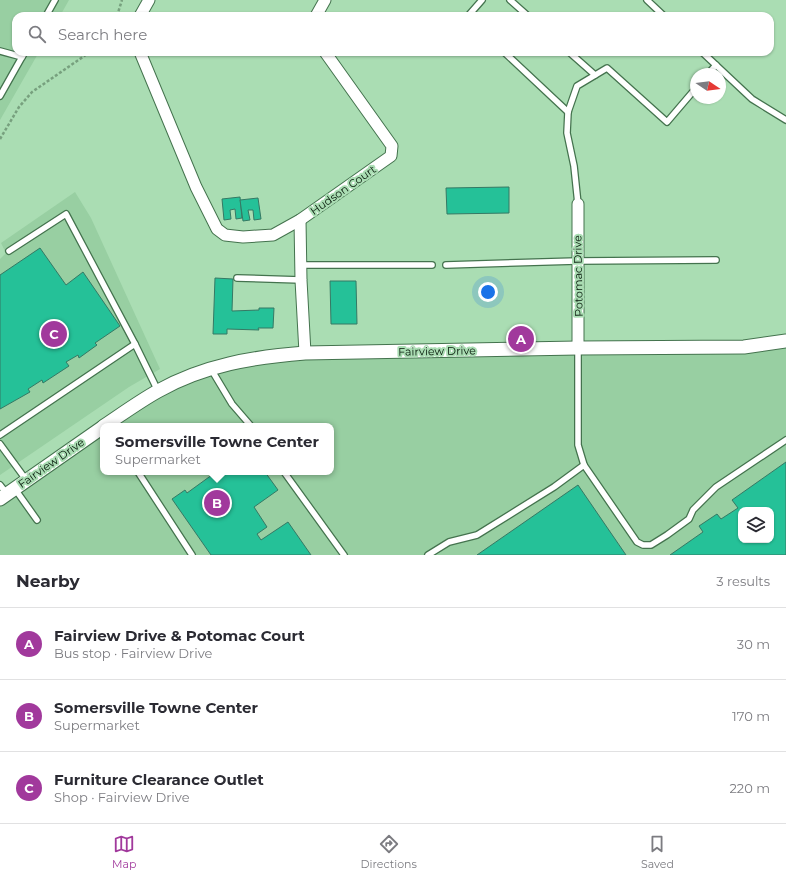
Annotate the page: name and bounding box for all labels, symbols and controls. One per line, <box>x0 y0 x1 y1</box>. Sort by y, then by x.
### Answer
search box <box>12 12 774 56</box>
icon: search <box>26 23 48 45</box>
text: Search here <box>58 25 147 44</box>
north arrow <box>690 68 726 104</box>
street label: Hudson Court <box>307 162 379 218</box>
street label: Potomac Drive <box>570 235 586 317</box>
your location <box>478 282 498 302</box>
pin: C <box>41 319 67 349</box>
pin: A <box>508 324 534 354</box>
street label: Fairview Drive <box>398 343 476 359</box>
popup <box>100 423 334 475</box>
text: Somersville Towne Center <box>115 432 319 451</box>
street label: Fairview Drive <box>15 435 87 491</box>
text: Supermarket <box>115 451 201 467</box>
pin: B <box>204 488 230 518</box>
map controls <box>738 507 774 543</box>
button: layers <box>738 507 774 543</box>
text: Nearby <box>16 571 80 591</box>
text: 3 results <box>716 573 770 589</box>
text: Fairview Drive & Potomac Court <box>54 626 305 645</box>
text: A <box>24 636 34 652</box>
text: 30 m <box>737 636 770 652</box>
text: Bus stop · Fairview Drive <box>54 645 212 661</box>
text: Somersville Towne Center <box>54 698 258 717</box>
text: B <box>24 708 34 724</box>
text: 170 m <box>732 708 770 724</box>
text: Supermarket <box>54 717 140 733</box>
text: Furniture Clearance Outlet <box>54 770 264 789</box>
text: C <box>24 780 34 796</box>
text: 220 m <box>729 780 770 796</box>
text: Shop · Fairview Drive <box>54 789 190 805</box>
tab: Map <box>112 833 136 871</box>
tab: Directions <box>361 833 417 871</box>
tab: Saved <box>641 833 674 871</box>

